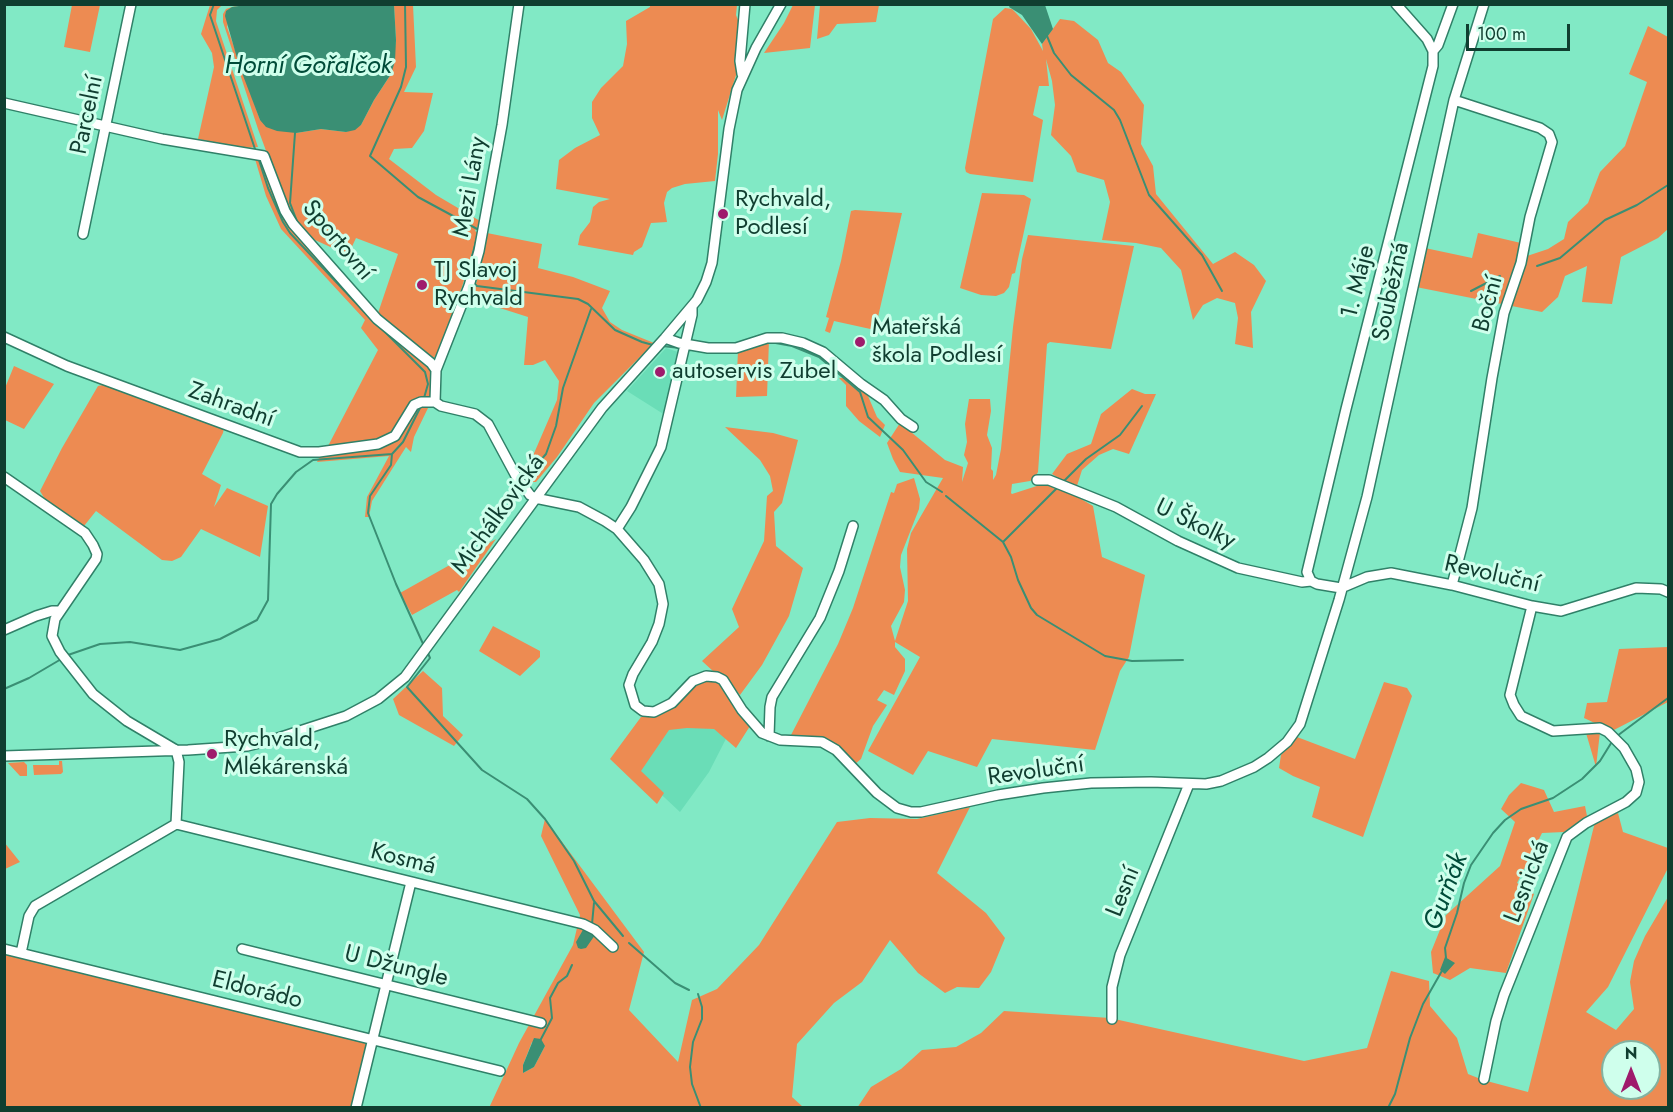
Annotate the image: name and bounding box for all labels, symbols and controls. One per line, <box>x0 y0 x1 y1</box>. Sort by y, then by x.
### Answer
scale bar <box>1469 12 1572 50</box>
text: 100 m <box>1477 21 1526 47</box>
water label: Horní Gořalčok <box>224 51 392 83</box>
street label: Parcelní <box>66 73 110 157</box>
street label: Mezi Lány <box>448 135 494 239</box>
place label: Rychvald, Podlesí <box>735 186 831 242</box>
street label: Sportovní <box>295 195 379 287</box>
marker: Rychvald, Podlesí <box>716 207 730 221</box>
street label: Souběžná <box>1368 240 1416 344</box>
street label: 1. Máje <box>1336 242 1382 322</box>
place label: TJ Slavoj Rychvald <box>434 257 523 313</box>
street label: Boční <box>1468 273 1510 335</box>
marker: TJ Slavoj Rychvald <box>415 278 429 292</box>
place label: Mateřská škola Podlesí <box>872 314 1002 370</box>
marker: Mateřská škola Podlesí <box>853 335 867 349</box>
place label: autoservis Zubel <box>672 358 836 386</box>
marker: autoservis Zubel <box>653 365 667 379</box>
street label: Zahradní <box>184 377 278 435</box>
street label: Michálkovická <box>446 450 552 580</box>
street label: U Školky <box>1150 493 1240 557</box>
street label: Revoluční <box>1441 550 1543 600</box>
place label: Rychvald, Mlékárenská <box>224 726 348 782</box>
marker: Rychvald, Mlékárenská <box>205 747 219 761</box>
street label: Revoluční <box>986 751 1086 793</box>
street label: Lesnická <box>1499 837 1557 927</box>
street label: Kosmá <box>368 838 438 882</box>
water label: Gurňák <box>1418 849 1476 935</box>
street label: Lesní <box>1101 863 1147 921</box>
street label: U Džungle <box>341 940 451 994</box>
street label: Eldorádo <box>209 966 305 1016</box>
north arrow <box>1601 1040 1661 1100</box>
text: N <box>1625 1042 1637 1065</box>

